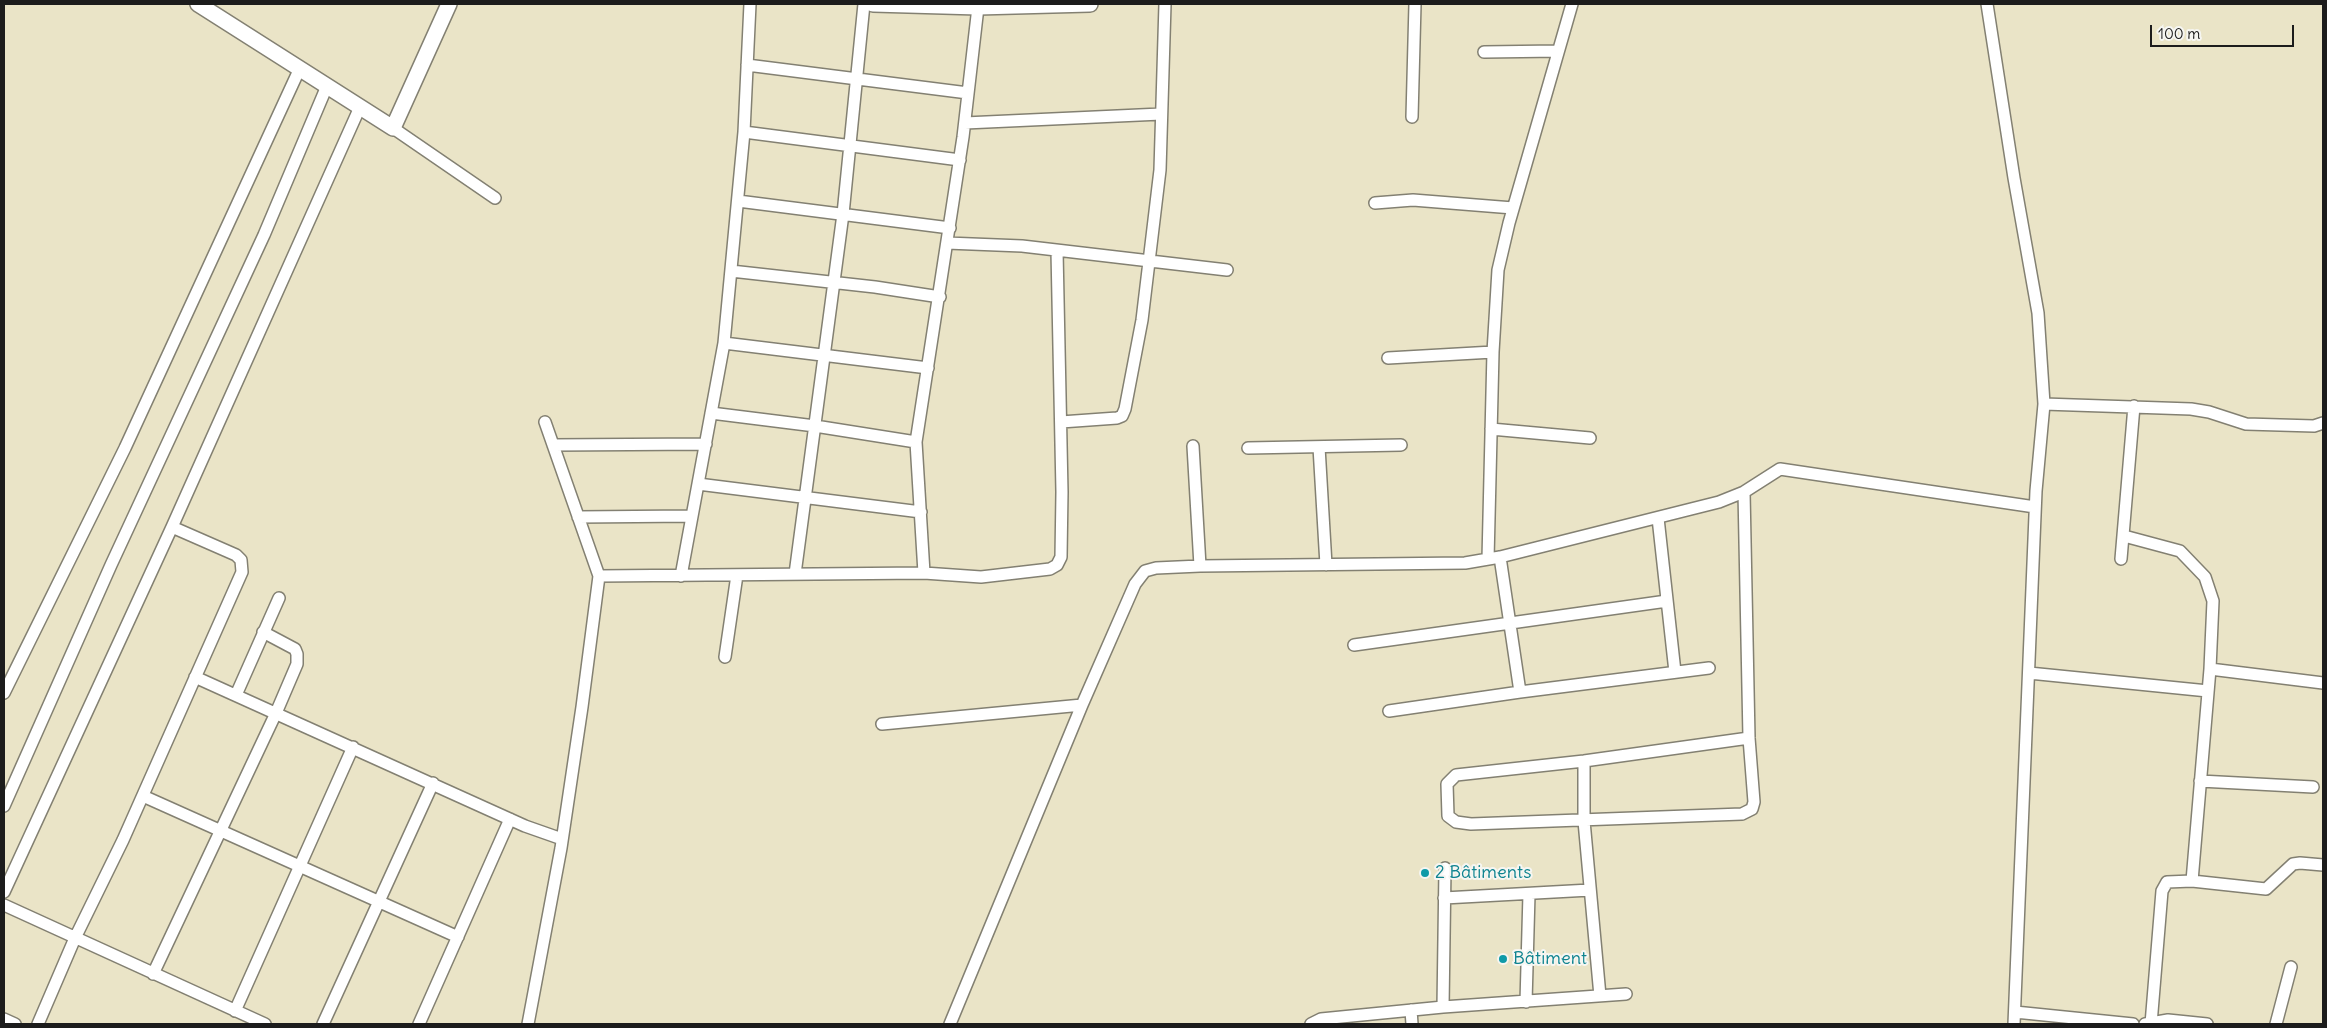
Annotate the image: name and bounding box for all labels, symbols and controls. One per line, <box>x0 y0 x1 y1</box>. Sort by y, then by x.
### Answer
scale bar <box>2152 15 2296 47</box>
text: 100 m <box>2158 24 2200 43</box>
place label: 2 Bâtiments <box>1435 862 1531 884</box>
marker: 2 Bâtiments <box>1419 867 1431 879</box>
place label: Bâtiment <box>1513 948 1587 970</box>
marker: Bâtiment <box>1497 953 1509 965</box>

